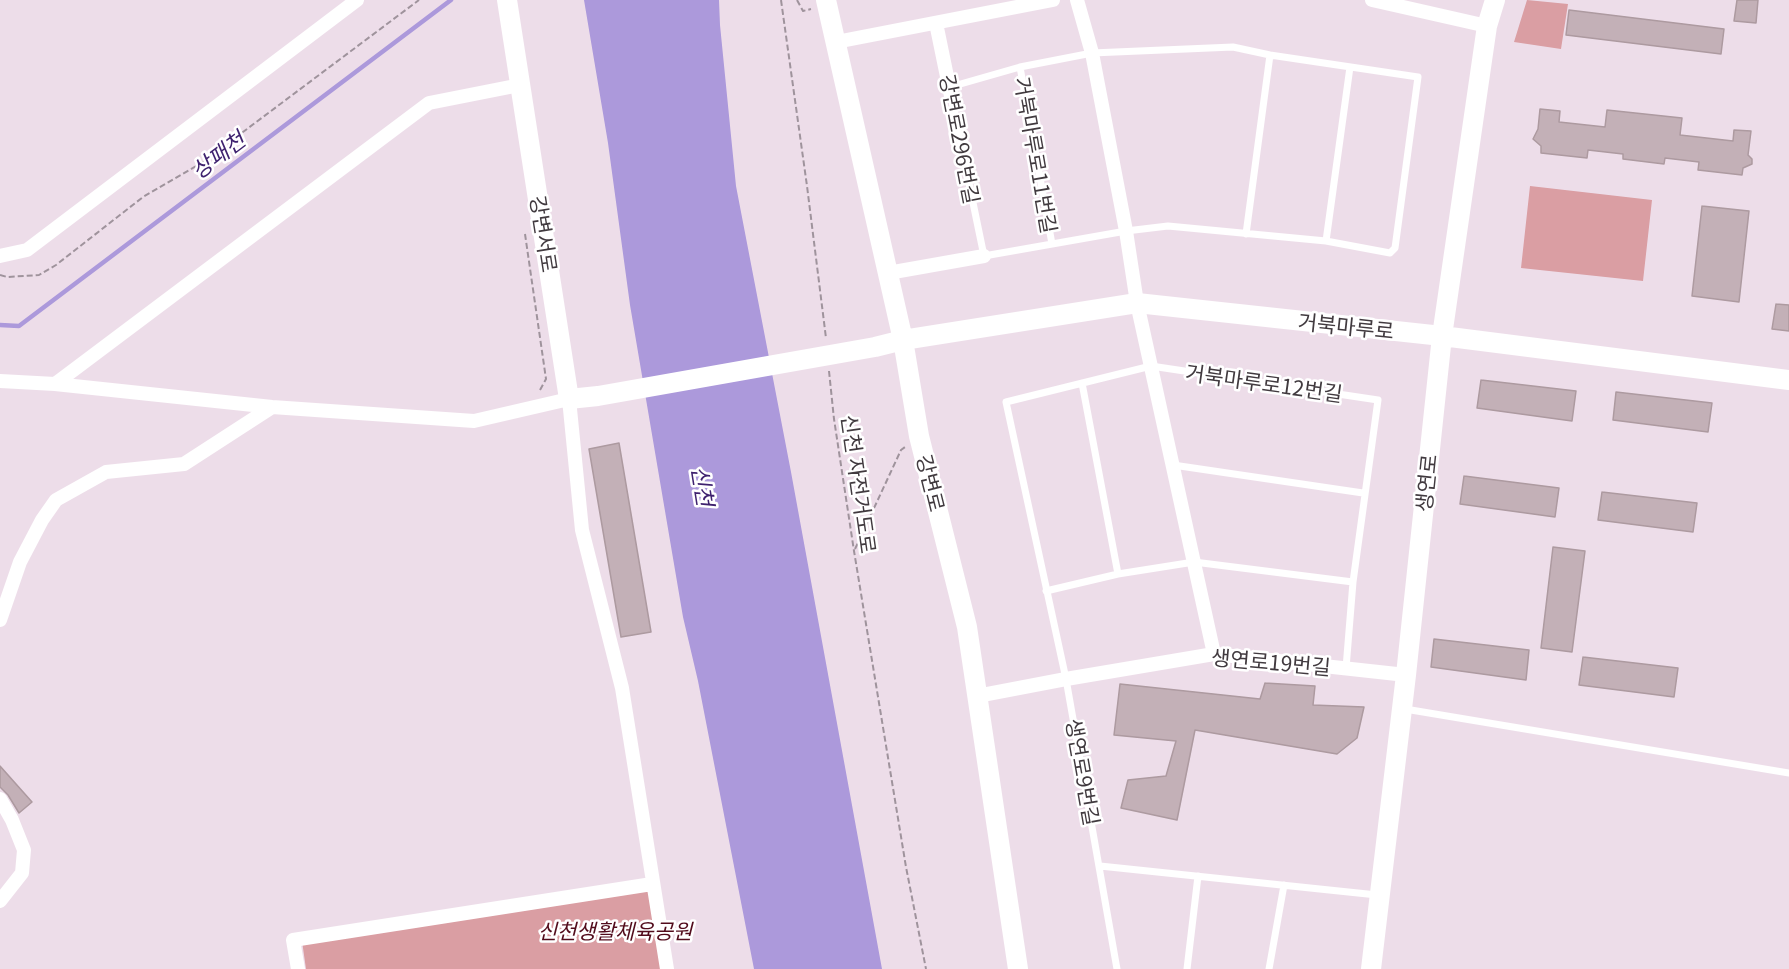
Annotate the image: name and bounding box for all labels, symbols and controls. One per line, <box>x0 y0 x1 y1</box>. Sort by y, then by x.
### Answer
street label: 강변로296번길 <box>935 72 985 206</box>
street label: 거북마루로11번길 <box>1010 75 1062 235</box>
water label: 상패천 <box>186 126 250 184</box>
street label: 강변서로 <box>526 194 562 274</box>
street label: 거북마루로 <box>1297 308 1395 344</box>
street label: 거북마루로12번길 <box>1184 359 1344 407</box>
street label: 신천 자전거도로 <box>837 413 881 555</box>
street label: 강변로 <box>912 452 950 514</box>
street label: 생연로 <box>1410 453 1442 513</box>
water label: 신천 <box>687 464 719 508</box>
street label: 생연로19번길 <box>1210 644 1332 680</box>
street label: 생연로9번길 <box>1061 717 1105 827</box>
park label: 신천생활체육공원 <box>538 918 692 944</box>

